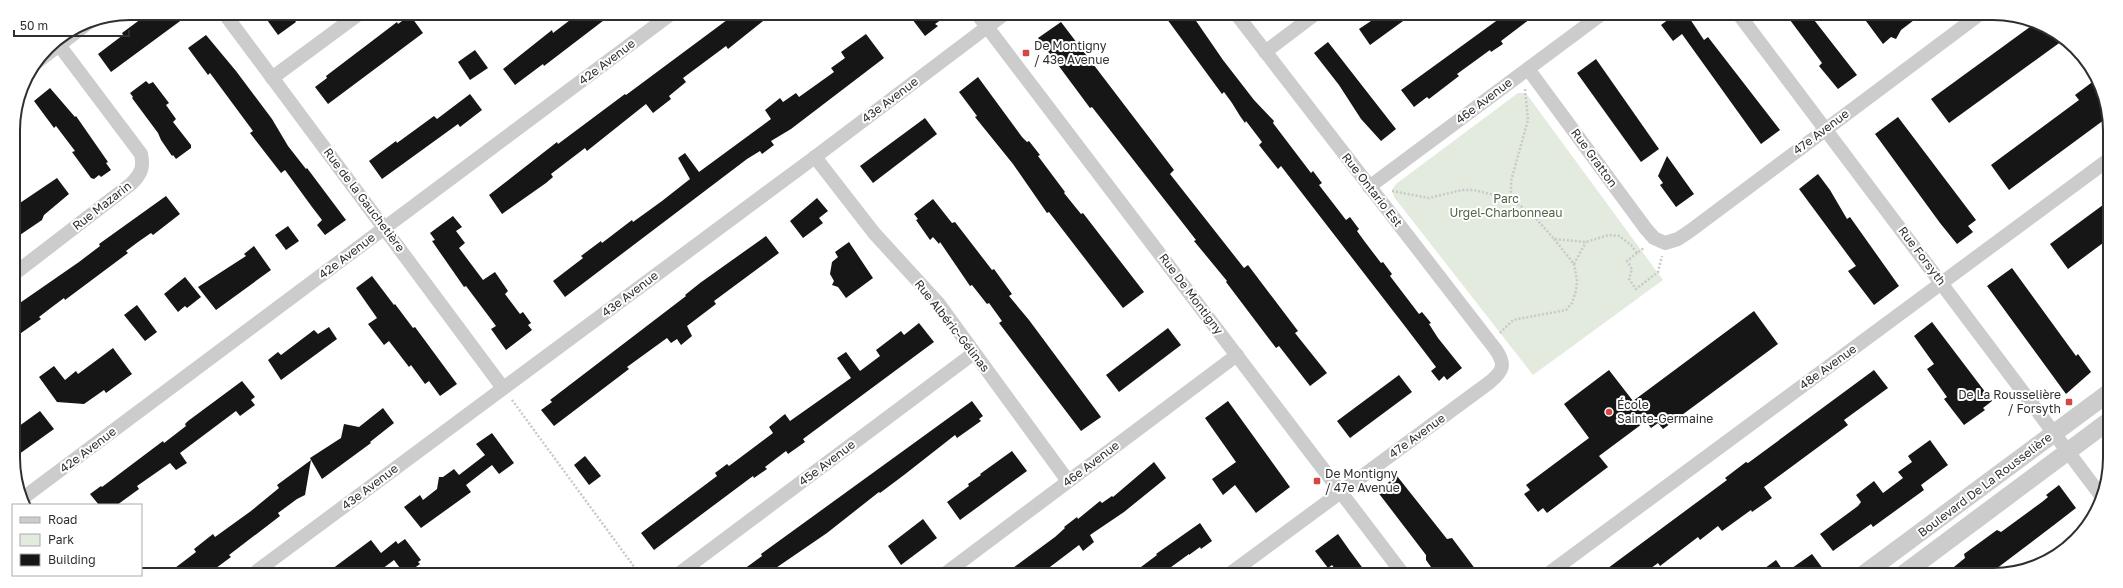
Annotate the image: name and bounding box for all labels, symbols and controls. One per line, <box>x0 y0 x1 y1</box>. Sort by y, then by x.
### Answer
scale bar <box>14 12 129 38</box>
text: 50 m <box>20 18 48 33</box>
street label: 42e Avenue <box>576 36 638 88</box>
place label: De Montigny / 43e Avenue <box>1034 38 1109 67</box>
marker: De Montigny / 43e Avenue <box>1021 48 1031 58</box>
street label: 43e Avenue <box>859 74 921 126</box>
street label: 46e Avenue <box>1452 74 1515 127</box>
street label: 47e Avenue <box>1790 106 1852 157</box>
street label: Rue Gratton <box>1568 125 1621 190</box>
street label: Rue de la Gauchetière <box>320 145 408 255</box>
street label: Rue Ontario Est <box>1339 150 1406 230</box>
street label: Rue Mazarin <box>69 178 134 233</box>
park label: Parc Urgel-Charbonneau <box>1450 191 1562 220</box>
street label: Rue Forsyth <box>1895 223 1949 288</box>
street label: 42e Avenue <box>316 230 378 282</box>
street label: Rue De Montigny <box>1156 250 1227 337</box>
street label: 43e Avenue <box>599 268 661 320</box>
street label: Rue Albéric-Gélinas <box>912 277 993 375</box>
street label: 48e Avenue <box>1796 341 1859 392</box>
place label: De La Rousselière / Forsyth <box>1958 387 2061 416</box>
place label: École Sainte-Germaine <box>1617 397 1713 426</box>
marker: De La Rousselière / Forsyth <box>2064 397 2074 407</box>
marker: École Sainte-Germaine <box>1604 407 1614 417</box>
street label: 47e Avenue <box>1386 410 1448 461</box>
street label: 42e Avenue <box>57 424 119 476</box>
street label: Boulevard De La Rousselière <box>1915 429 2055 540</box>
street label: 45e Avenue <box>796 437 858 489</box>
street label: 46e Avenue <box>1059 437 1122 490</box>
street label: 43e Avenue <box>339 461 401 513</box>
place label: De Montigny / 47e Avenue <box>1325 466 1400 495</box>
marker: De Montigny / 47e Avenue <box>1312 476 1322 486</box>
legend <box>12 504 142 576</box>
text: Road <box>48 512 77 527</box>
text: Park <box>48 532 74 547</box>
text: Building <box>48 552 96 567</box>

